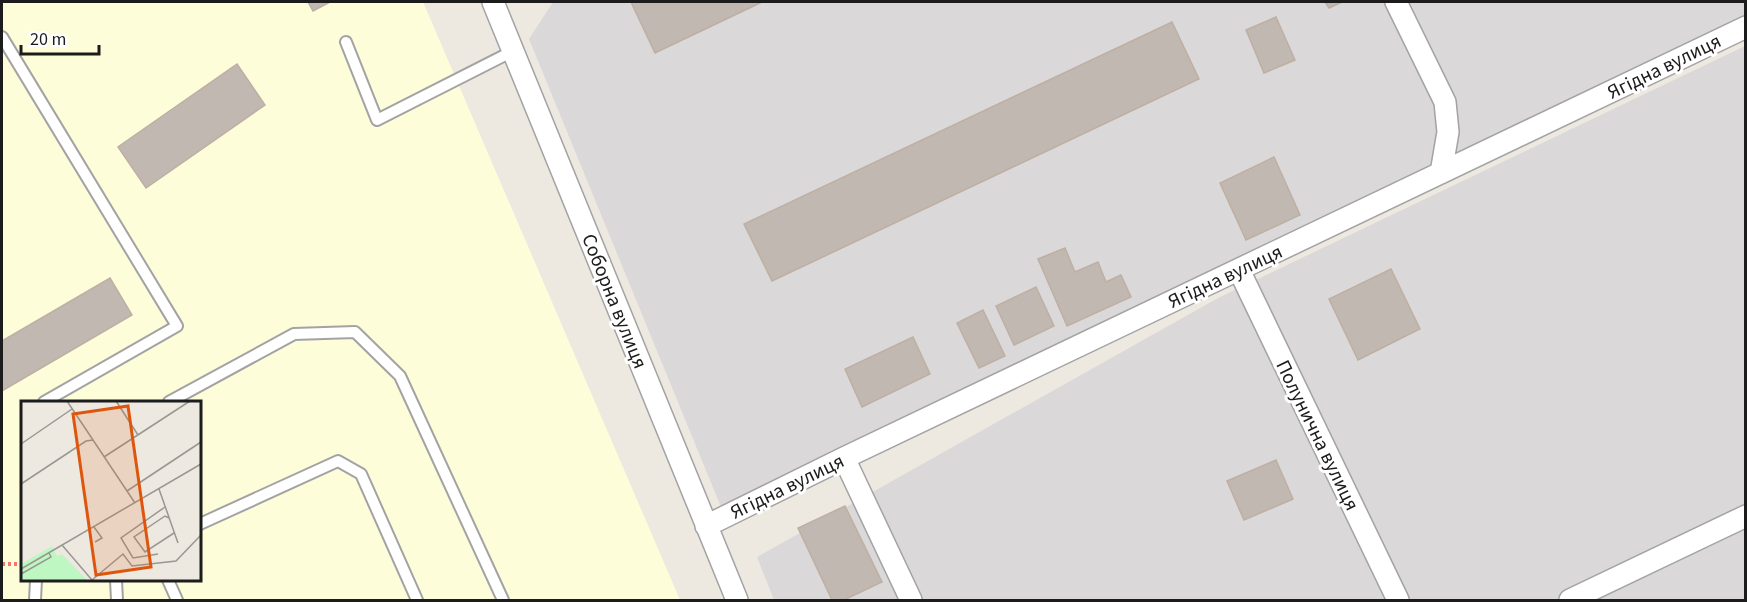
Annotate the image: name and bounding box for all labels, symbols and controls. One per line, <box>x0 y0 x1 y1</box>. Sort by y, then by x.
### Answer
scale bar <box>21 18 99 56</box>
text: 20 m <box>30 27 66 52</box>
street label: Ягідна вулиця <box>1603 27 1726 107</box>
street label: Соборна вулиця <box>574 230 654 373</box>
street label: Ягідна вулиця <box>1164 238 1287 316</box>
street label: Полунична вулиця <box>1268 355 1366 515</box>
inset map <box>21 401 201 581</box>
street label: Ягідна вулиця <box>726 447 849 527</box>

